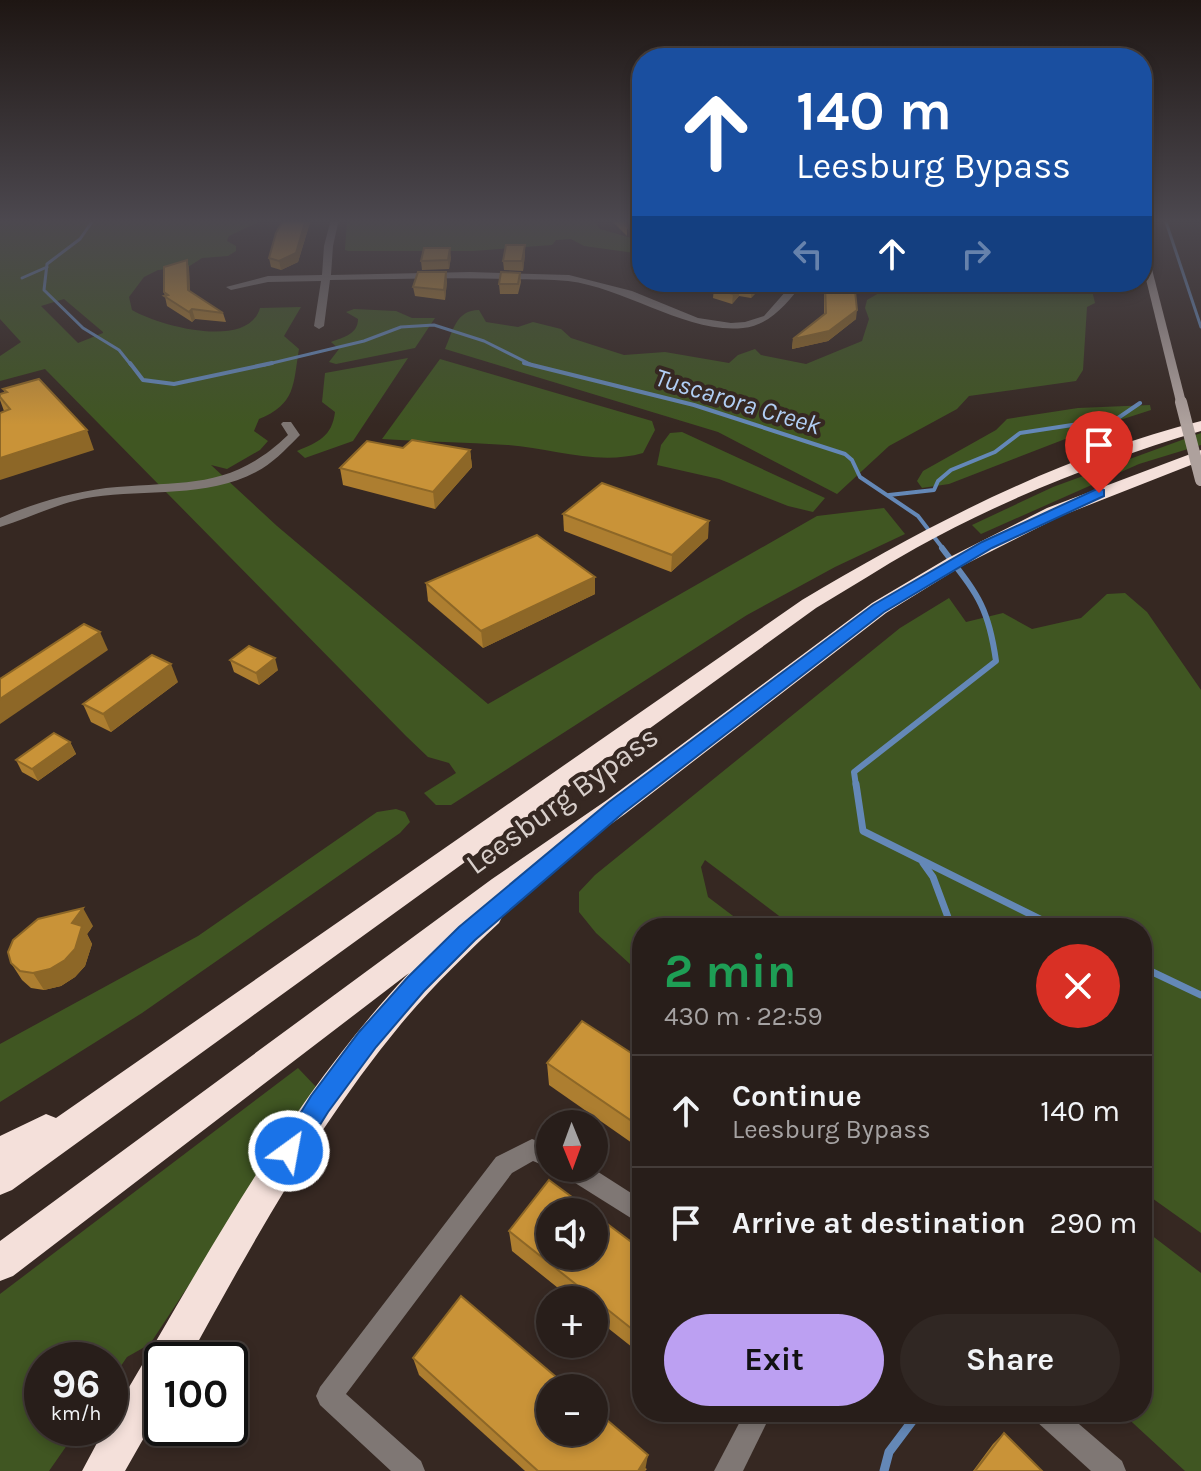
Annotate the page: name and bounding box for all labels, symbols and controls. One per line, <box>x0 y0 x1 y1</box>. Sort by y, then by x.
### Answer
text: 140 m <box>796 78 952 143</box>
icon: ahead <box>664 80 768 184</box>
text: Leesburg Bypass <box>796 145 1071 187</box>
icon: left <box>786 232 830 276</box>
icon: ahead <box>870 232 914 276</box>
icon: right <box>954 232 998 276</box>
water label: Tuscarora Creek <box>651 362 825 442</box>
pin <box>1065 411 1133 493</box>
icon: arrive <box>1077 423 1121 467</box>
street label: Leesburg Bypass <box>459 718 665 882</box>
text: 2 min <box>664 943 796 999</box>
button: close <box>1036 944 1120 1028</box>
text: 430 m · 22:59 <box>664 1001 823 1032</box>
text: Continue <box>732 1078 862 1114</box>
icon: ahead <box>664 1089 708 1133</box>
text: 140 m <box>1040 1093 1120 1129</box>
position arrow <box>247 1109 331 1193</box>
north arrow <box>536 1110 608 1182</box>
map controls <box>536 1110 608 1446</box>
text: Leesburg Bypass <box>732 1114 931 1145</box>
button: sound <box>536 1198 608 1270</box>
icon: arrive <box>664 1201 708 1245</box>
text: Arrive at destination <box>732 1205 1026 1241</box>
text: 290 m <box>1050 1205 1137 1241</box>
button: + <box>536 1286 608 1358</box>
button: Exit <box>664 1314 884 1406</box>
button: Share <box>900 1314 1120 1406</box>
speed limit sign: 100 <box>144 1342 248 1446</box>
text: 96 <box>52 1360 100 1407</box>
button: − <box>536 1374 608 1446</box>
text: km/h <box>51 1402 101 1425</box>

